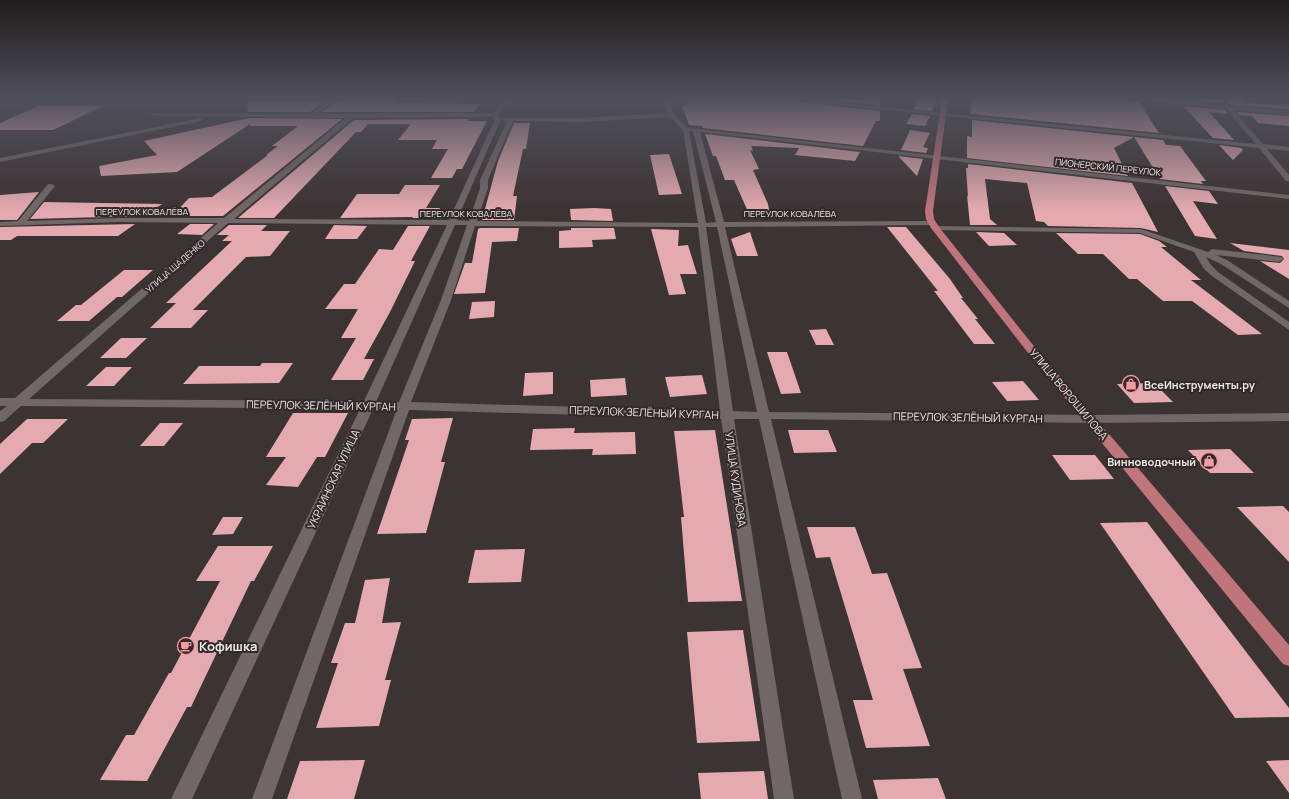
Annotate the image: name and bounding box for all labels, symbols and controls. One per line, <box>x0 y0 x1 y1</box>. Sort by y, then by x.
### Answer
street label: ПИОНЕРСКИЙ ПЕРЕУЛОК <box>1054 155 1162 179</box>
street label: ПЕРЕУЛОК КОВАЛЁВА <box>96 205 188 218</box>
street label: ПЕРЕУЛОК КОВАЛЁВА <box>420 207 512 220</box>
street label: ПЕРЕУЛОК КОВАЛЁВА <box>744 207 836 220</box>
street label: УЛИЦА ЩАДЕНКО <box>142 236 208 296</box>
street label: УЛИЦА ВОРОШИЛОВА <box>1026 345 1112 443</box>
shop icon: ВсеИнструменты.ру <box>1121 374 1141 394</box>
place label: ВсеИнструменты.ру <box>1144 377 1256 392</box>
street label: ПЕРЕУЛОК ЗЕЛЁНЫЙ КУРГАН <box>246 396 396 414</box>
street label: ПЕРЕУЛОК ЗЕЛЁНЫЙ КУРГАН <box>569 402 719 422</box>
street label: ПЕРЕУЛОК ЗЕЛЁНЫЙ КУРГАН <box>893 408 1043 426</box>
street label: УКРАИНСКАЯ УЛИЦА <box>303 427 363 531</box>
street label: УЛИЦА КУДИНОВА <box>722 431 750 528</box>
shop icon: Винноводочный <box>1199 451 1219 471</box>
place label: Винноводочный <box>1107 454 1196 469</box>
cafe icon: Кофишка <box>176 636 196 656</box>
place label: Кофишка <box>199 637 257 655</box>

